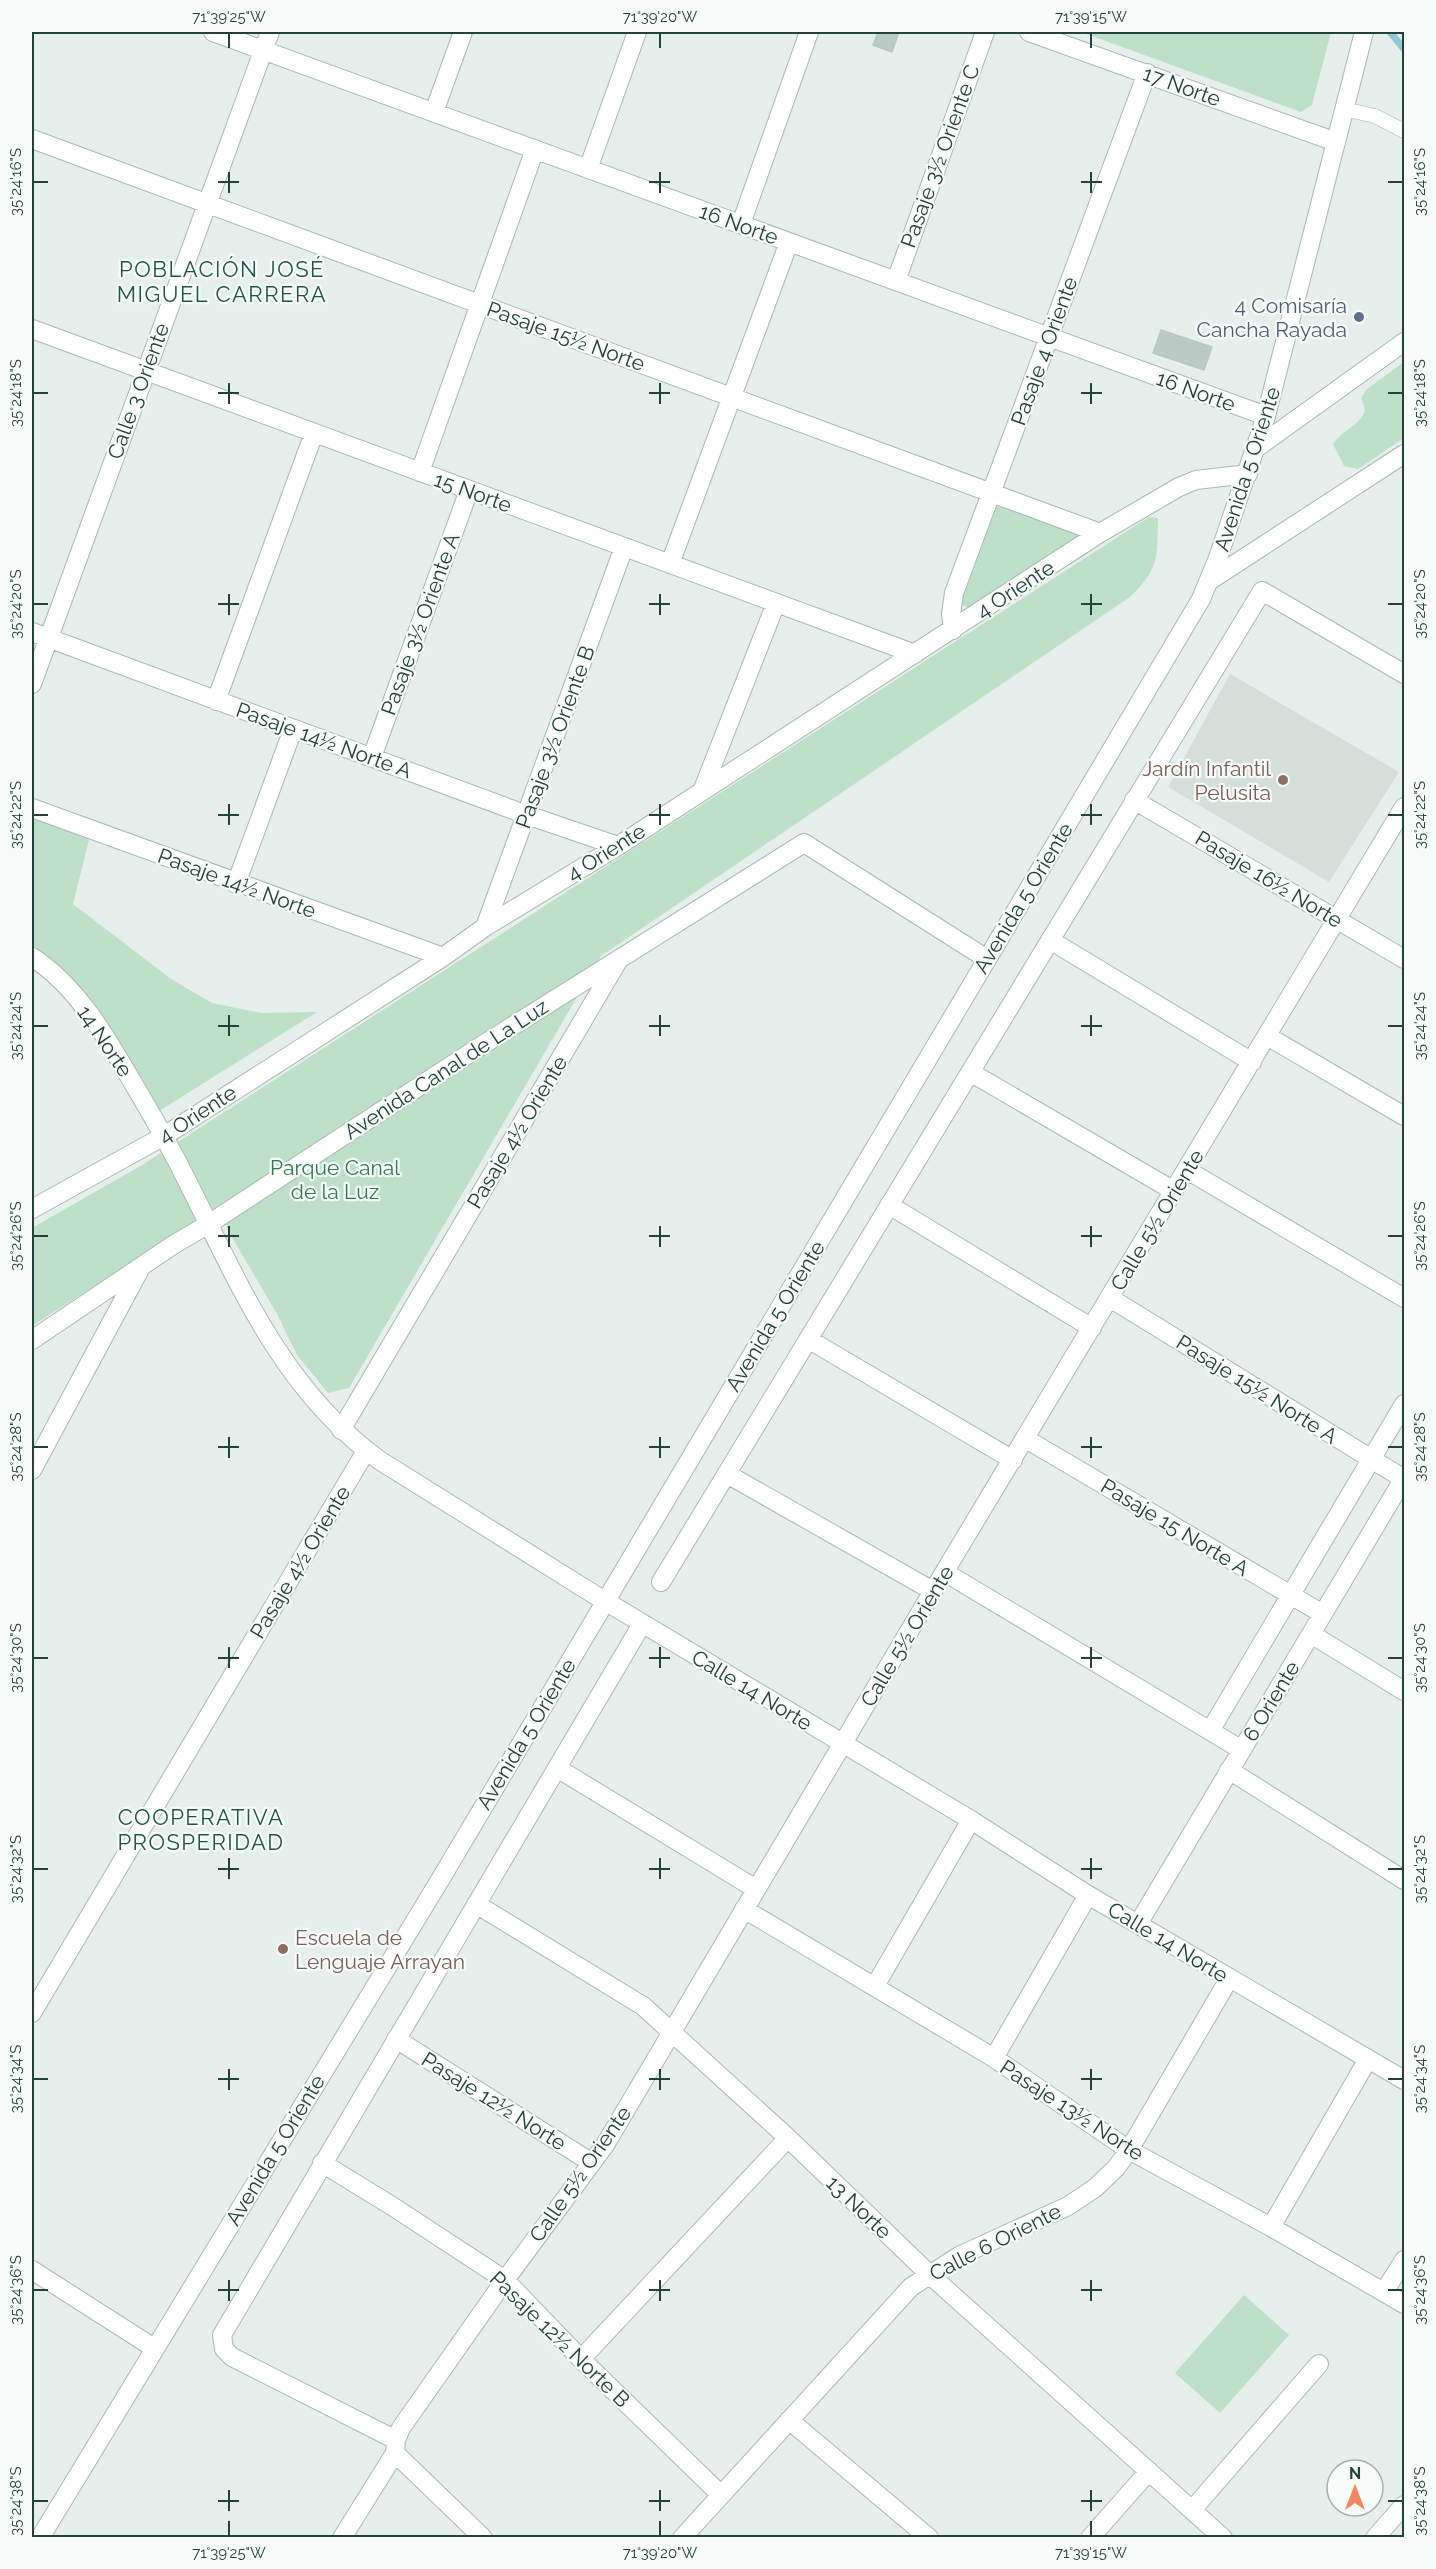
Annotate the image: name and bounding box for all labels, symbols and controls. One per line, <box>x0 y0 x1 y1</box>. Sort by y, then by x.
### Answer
text: 71°39'25"W <box>192 8 266 26</box>
text: 71°39'20"W <box>623 8 697 26</box>
text: 71°39'15"W <box>1055 8 1127 26</box>
street label: 17 Norte <box>1140 60 1224 112</box>
street label: Pasaje 3½ Oriente C <box>895 61 985 251</box>
text: 35°24'16"S <box>7 148 25 216</box>
text: 35°24'16"S <box>1411 148 1429 216</box>
street label: 16 Norte <box>696 198 782 250</box>
district label: POBLACIÓN JOSÉ MIGUEL CARRERA <box>117 256 327 307</box>
street label: Pasaje 4 Oriente <box>1005 273 1083 429</box>
place label: 4 Comisaría Cancha Rayada <box>1197 293 1347 342</box>
street label: Pasaje 15½ Norte <box>484 296 648 376</box>
marker: 4 Comisaría Cancha Rayada <box>1352 310 1366 324</box>
street label: Calle 3 Oriente <box>102 320 174 462</box>
text: 35°24'18"S <box>7 359 25 427</box>
text: 35°24'18"S <box>1411 359 1429 427</box>
street label: 16 Norte <box>1153 365 1239 417</box>
street label: Avenida 5 Oriente <box>1209 384 1285 554</box>
street label: 15 Norte <box>431 466 515 518</box>
street label: Pasaje 3½ Oriente A <box>375 529 465 719</box>
street label: 4 Oriente <box>971 555 1059 623</box>
text: 35°24'20"S <box>7 569 25 639</box>
text: 35°24'20"S <box>1411 569 1429 639</box>
street label: Pasaje 3½ Oriente B <box>510 642 600 832</box>
street label: Pasaje 14½ Norte A <box>233 697 415 783</box>
place label: Jardín Infantil Pelusita <box>1142 756 1271 805</box>
marker: Jardín Infantil Pelusita <box>1276 773 1290 787</box>
text: 35°24'22"S <box>7 781 25 849</box>
text: 35°24'22"S <box>1411 781 1429 849</box>
street label: 4 Oriente <box>562 818 650 886</box>
street label: Avenida 5 Oriente <box>968 818 1078 978</box>
street label: Pasaje 16½ Norte <box>1191 825 1347 933</box>
street label: Pasaje 14½ Norte <box>155 843 319 923</box>
text: 35°24'24"S <box>7 992 25 1060</box>
text: 35°24'24"S <box>1411 992 1429 1060</box>
street label: Avenida Canal de La Luz <box>339 994 553 1144</box>
street label: 14 Norte <box>72 1000 138 1082</box>
street label: Pasaje 4½ Oriente <box>462 1051 572 1213</box>
street label: 4 Oriente <box>153 1080 241 1148</box>
street label: Calle 5½ Oriente <box>1105 1145 1209 1295</box>
park label: Parque Canal de la Luz <box>270 1155 400 1204</box>
text: 35°24'26"S <box>7 1201 25 1271</box>
text: 35°24'26"S <box>1411 1201 1429 1271</box>
street label: Avenida 5 Oriente <box>720 1236 830 1396</box>
street label: Pasaje 15½ Norte A <box>1172 1329 1342 1449</box>
text: 35°24'28"S <box>7 1412 25 1482</box>
text: 35°24'28"S <box>1411 1412 1429 1482</box>
street label: Pasaje 15 Norte A <box>1096 1473 1254 1581</box>
street label: Pasaje 4½ Oriente <box>245 1481 355 1643</box>
street label: Calle 5½ Oriente <box>855 1561 959 1711</box>
text: 35°24'30"S <box>7 1623 25 1693</box>
text: 35°24'30"S <box>1411 1623 1429 1693</box>
street label: Calle 14 Norte <box>687 1644 817 1736</box>
street label: Avenida 5 Oriente <box>471 1654 581 1814</box>
street label: 6 Oriente <box>1237 1656 1305 1746</box>
district label: COOPERATIVA PROSPERIDAD <box>117 1804 285 1855</box>
text: 35°24'32"S <box>7 1835 25 1903</box>
text: 35°24'32"S <box>1411 1835 1429 1903</box>
street label: Calle 14 Norte <box>1103 1896 1233 1988</box>
place label: Escuela de Lenguaje Arrayan <box>295 1925 465 1974</box>
marker: Escuela de Lenguaje Arrayan <box>276 1942 290 1956</box>
text: 35°24'34"S <box>7 2045 25 2113</box>
text: 35°24'34"S <box>1411 2045 1429 2113</box>
street label: Pasaje 12½ Norte <box>417 2046 571 2156</box>
street label: Pasaje 13½ Norte <box>996 2054 1148 2166</box>
street label: Avenida 5 Oriente <box>220 2070 330 2230</box>
street label: Calle 5½ Oriente <box>524 2101 636 2247</box>
street label: 13 Norte <box>821 2170 897 2244</box>
street label: Calle 6 Oriente <box>925 2198 1065 2286</box>
text: 35°24'36"S <box>7 2255 25 2325</box>
text: 35°24'36"S <box>1411 2255 1429 2325</box>
street label: Pasaje 12½ Norte B <box>485 2266 635 2412</box>
north arrow <box>1325 2458 1385 2518</box>
text: N <box>1349 2464 1361 2483</box>
text: 35°24'38"S <box>7 2466 25 2536</box>
text: 35°24'38"S <box>1411 2466 1429 2536</box>
text: 71°39'25"W <box>192 2544 266 2562</box>
text: 71°39'20"W <box>623 2544 697 2562</box>
text: 71°39'15"W <box>1055 2544 1127 2562</box>

